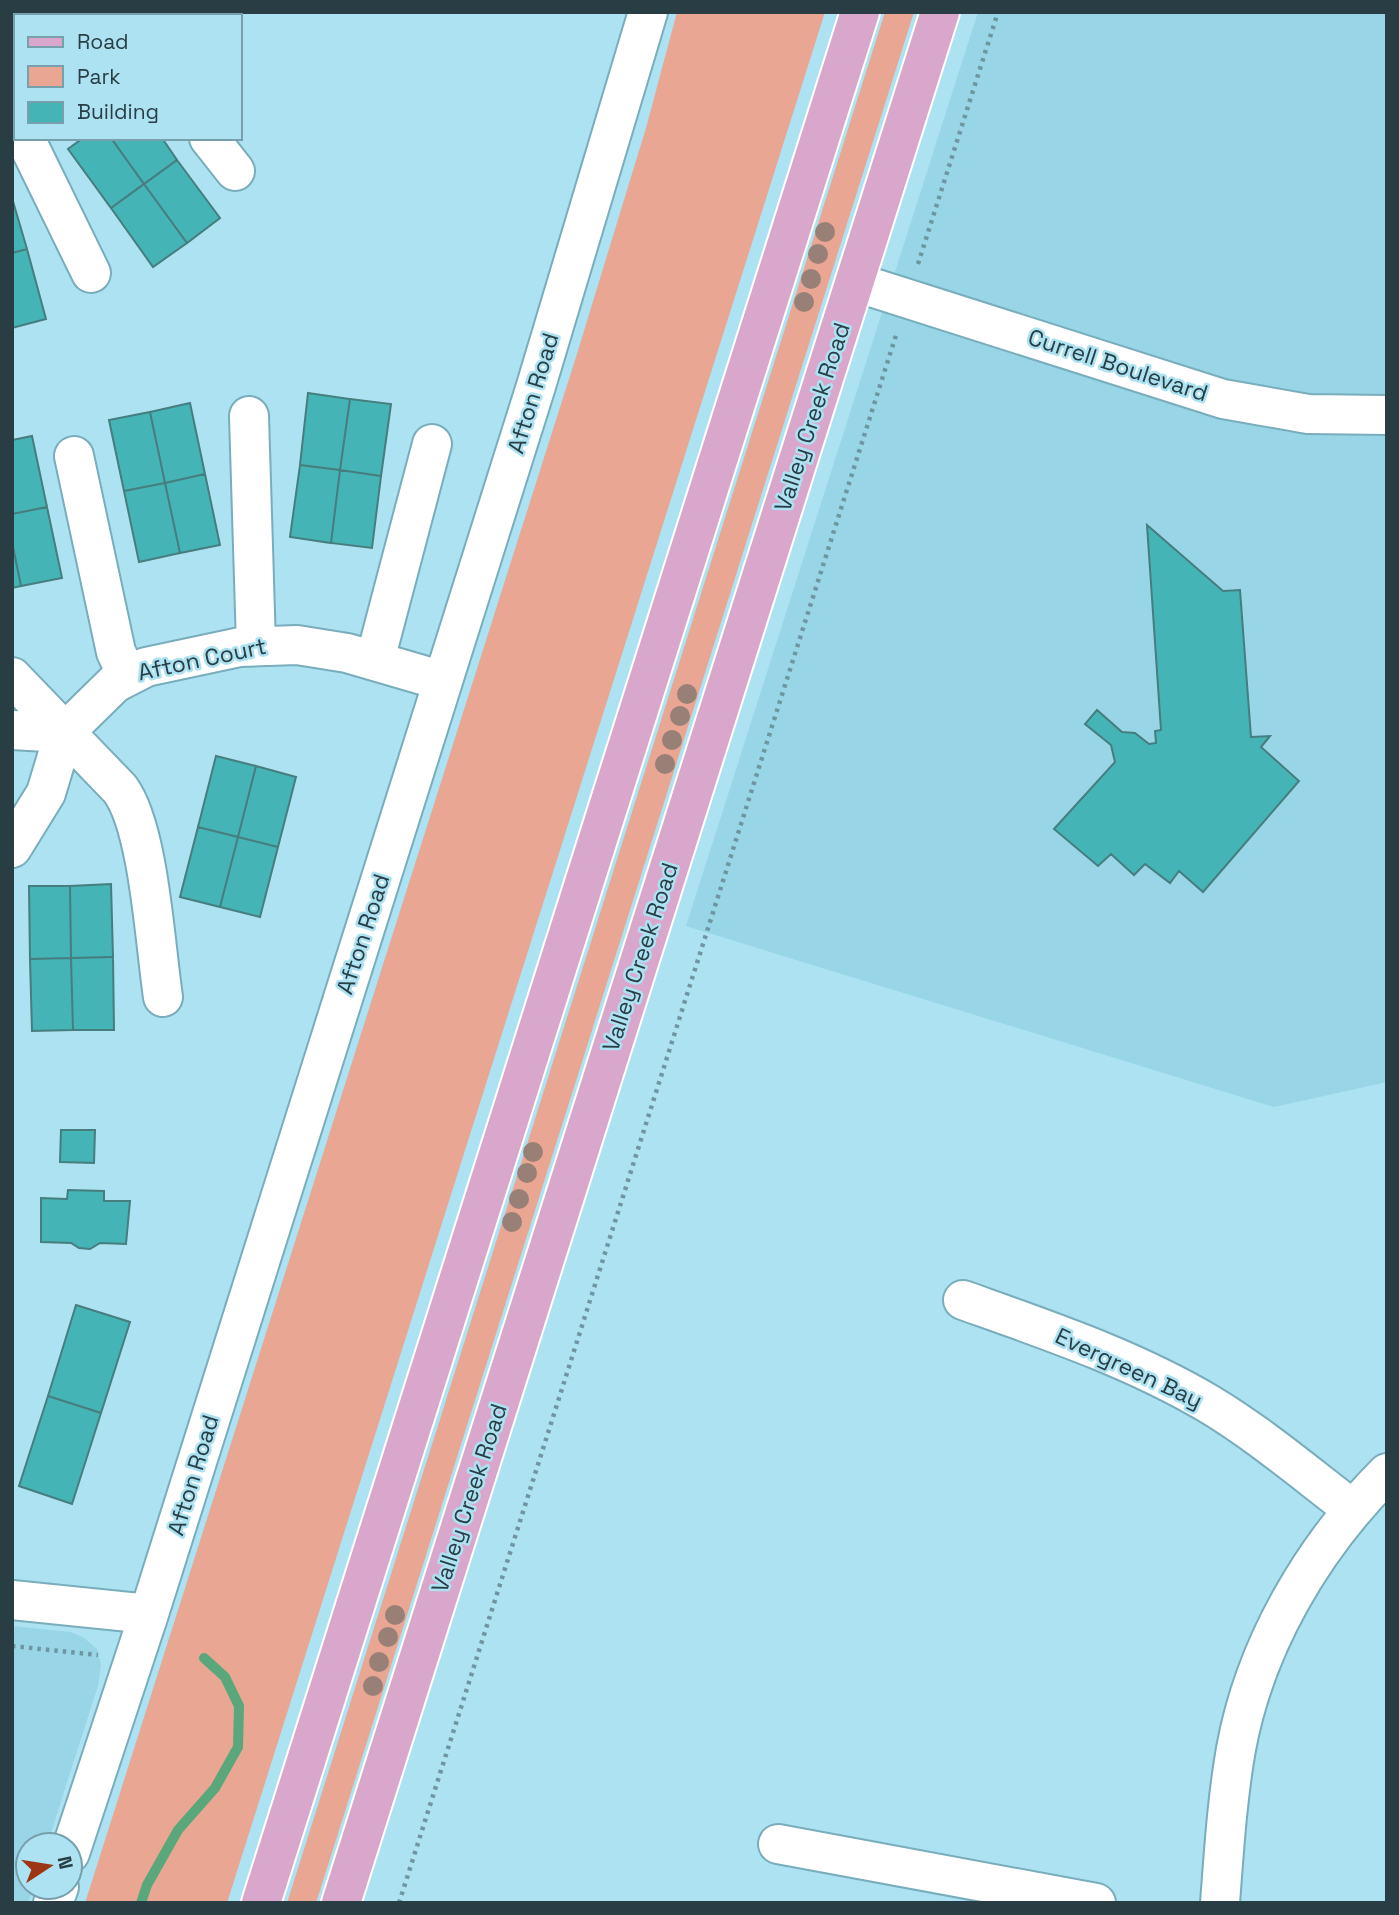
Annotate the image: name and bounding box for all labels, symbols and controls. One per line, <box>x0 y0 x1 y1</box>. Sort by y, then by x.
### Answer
legend <box>14 14 242 140</box>
text: Road <box>77 28 129 55</box>
text: Park <box>77 63 121 90</box>
text: Building <box>77 98 159 125</box>
street label: Valley Creek Road <box>767 319 857 515</box>
street label: Currell Boulevard <box>1024 322 1212 408</box>
street label: Afton Road <box>500 329 566 457</box>
street label: Afton Court <box>135 631 269 687</box>
street label: Valley Creek Road <box>595 859 685 1055</box>
street label: Afton Road <box>329 870 397 998</box>
street label: Evergreen Bay <box>1051 1321 1207 1415</box>
street label: Valley Creek Road <box>424 1400 514 1596</box>
street label: Afton Road <box>160 1411 226 1539</box>
north arrow <box>14 1831 84 1901</box>
text: N <box>52 1854 79 1871</box>

